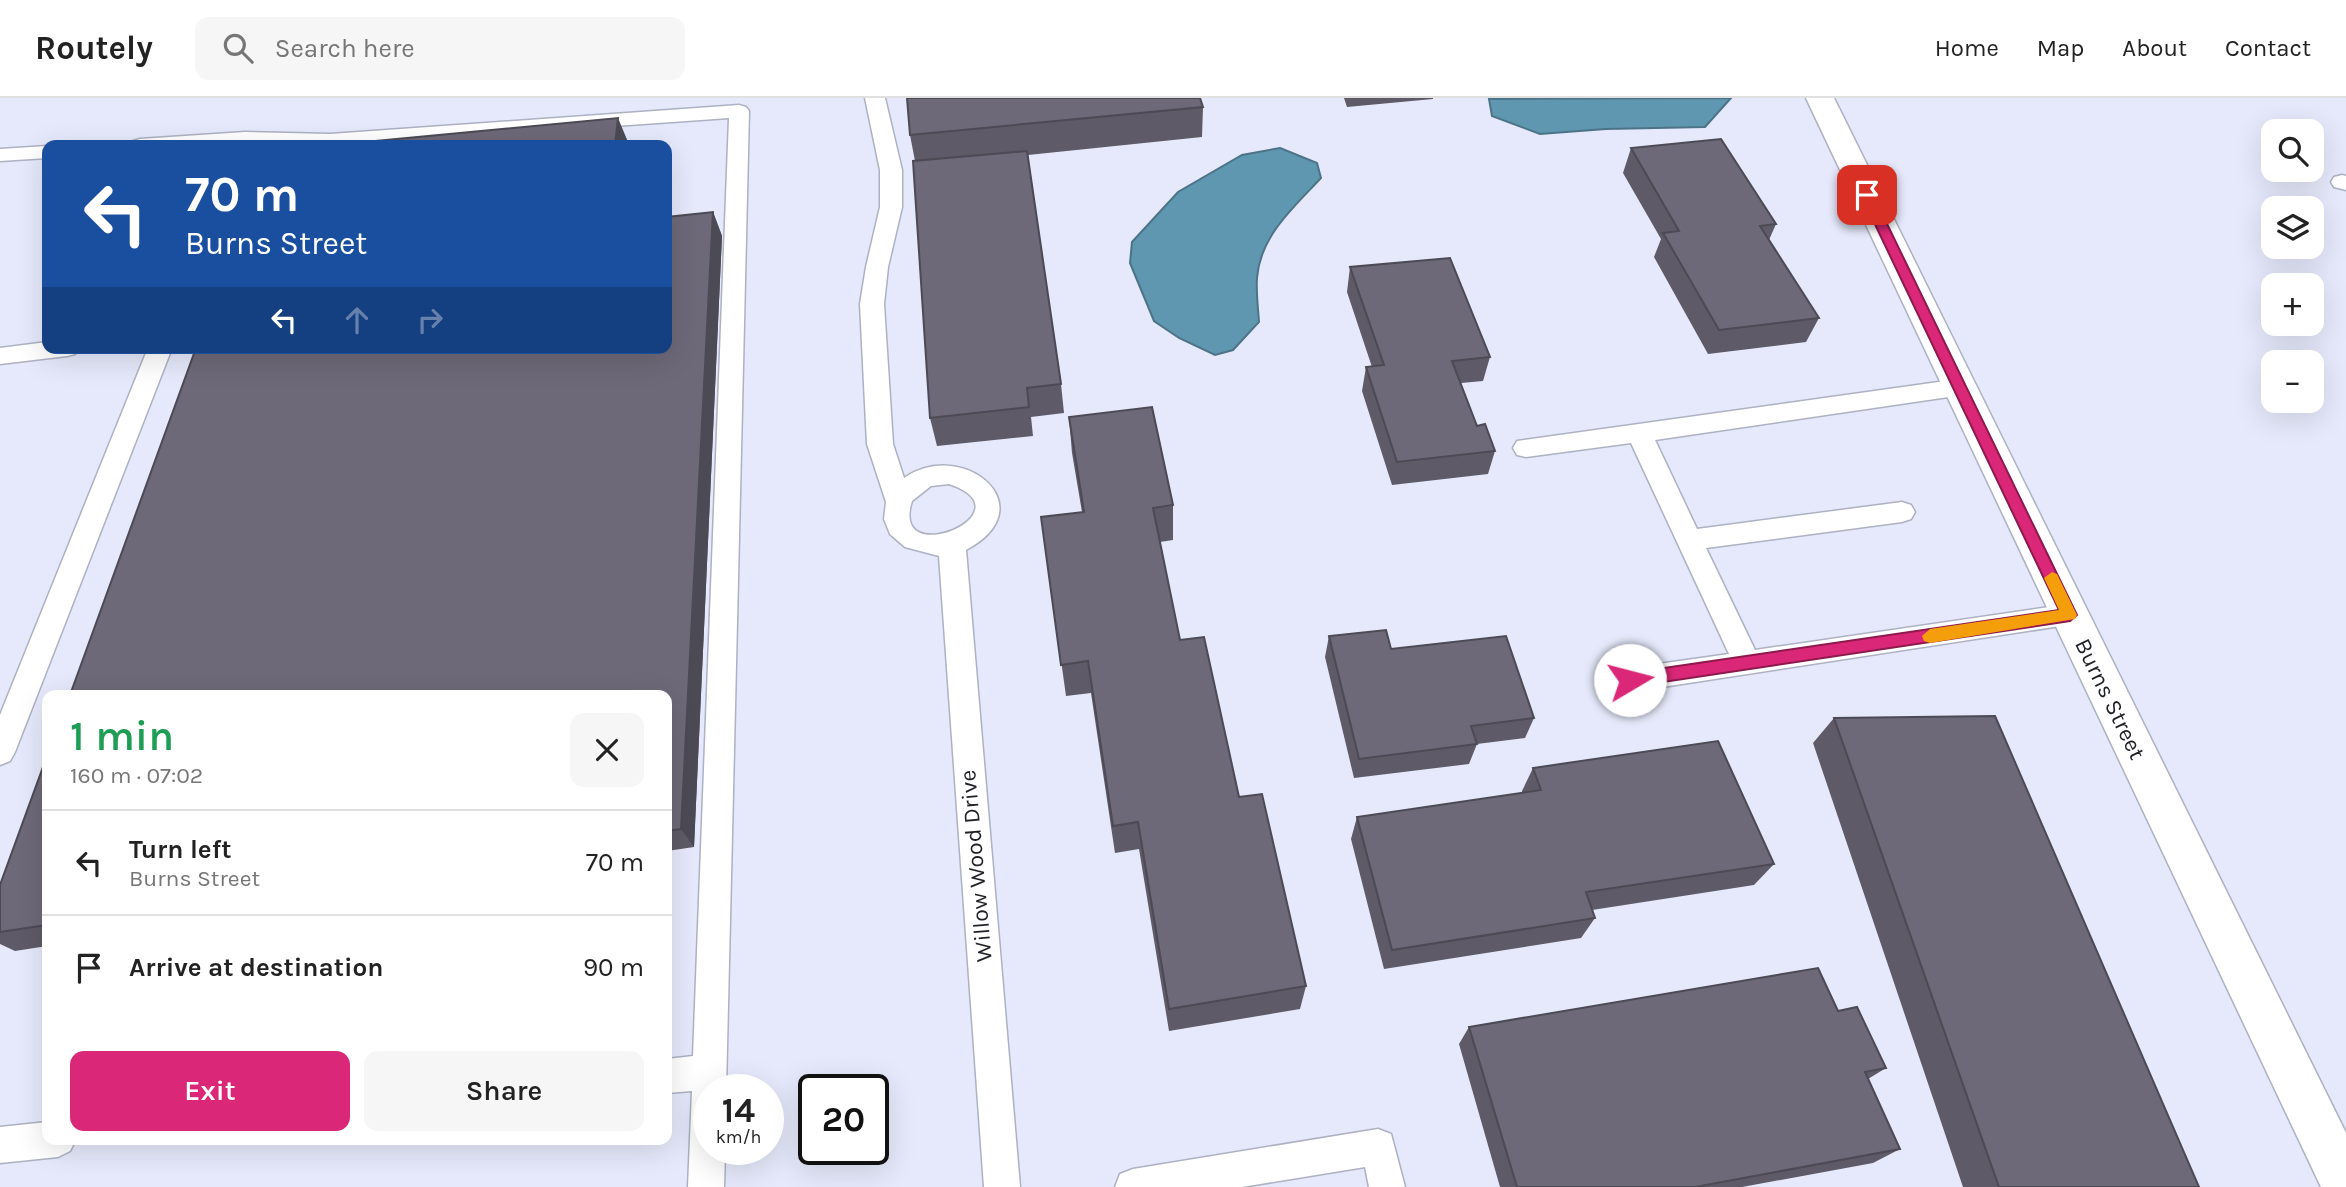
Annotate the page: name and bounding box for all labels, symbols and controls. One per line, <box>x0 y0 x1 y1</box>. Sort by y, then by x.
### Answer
search box <box>195 17 685 80</box>
text: Routely <box>35 29 153 67</box>
icon: search <box>219 29 257 67</box>
text: Search here <box>275 33 415 64</box>
text: Home <box>1935 34 1999 62</box>
text: Map <box>2037 34 2084 62</box>
text: About <box>2122 34 2187 62</box>
text: Contact <box>2225 34 2311 62</box>
map controls <box>2261 119 2324 413</box>
button: search <box>2261 119 2324 182</box>
pin <box>1837 165 1897 225</box>
text: 70 m <box>185 166 299 223</box>
icon: left <box>70 168 161 259</box>
icon: arrive <box>1848 176 1886 214</box>
button: layers <box>2261 196 2324 259</box>
text: Burns Street <box>185 225 367 262</box>
button: + <box>2261 273 2324 336</box>
icon: left <box>265 301 303 339</box>
icon: ahead <box>338 301 376 339</box>
icon: right <box>411 301 449 339</box>
button: − <box>2261 350 2324 413</box>
street label: Burns Street <box>2069 634 2151 764</box>
position arrow <box>1593 643 1667 717</box>
text: 1 min <box>70 711 174 761</box>
button: close <box>570 713 644 787</box>
text: 160 m · 07:02 <box>70 762 203 789</box>
street label: Willow Wood Drive <box>954 769 998 963</box>
text: Turn left <box>129 834 231 865</box>
icon: left <box>70 844 108 882</box>
text: 70 m <box>586 847 644 878</box>
text: Burns Street <box>129 865 260 892</box>
icon: arrive <box>70 949 108 987</box>
text: Arrive at destination <box>129 952 383 983</box>
text: 90 m <box>583 952 644 983</box>
button: Exit <box>70 1051 350 1131</box>
button: Share <box>364 1051 644 1131</box>
speed limit sign: 20 <box>798 1074 889 1165</box>
text: 14 <box>722 1090 755 1131</box>
text: km/h <box>716 1126 761 1148</box>

